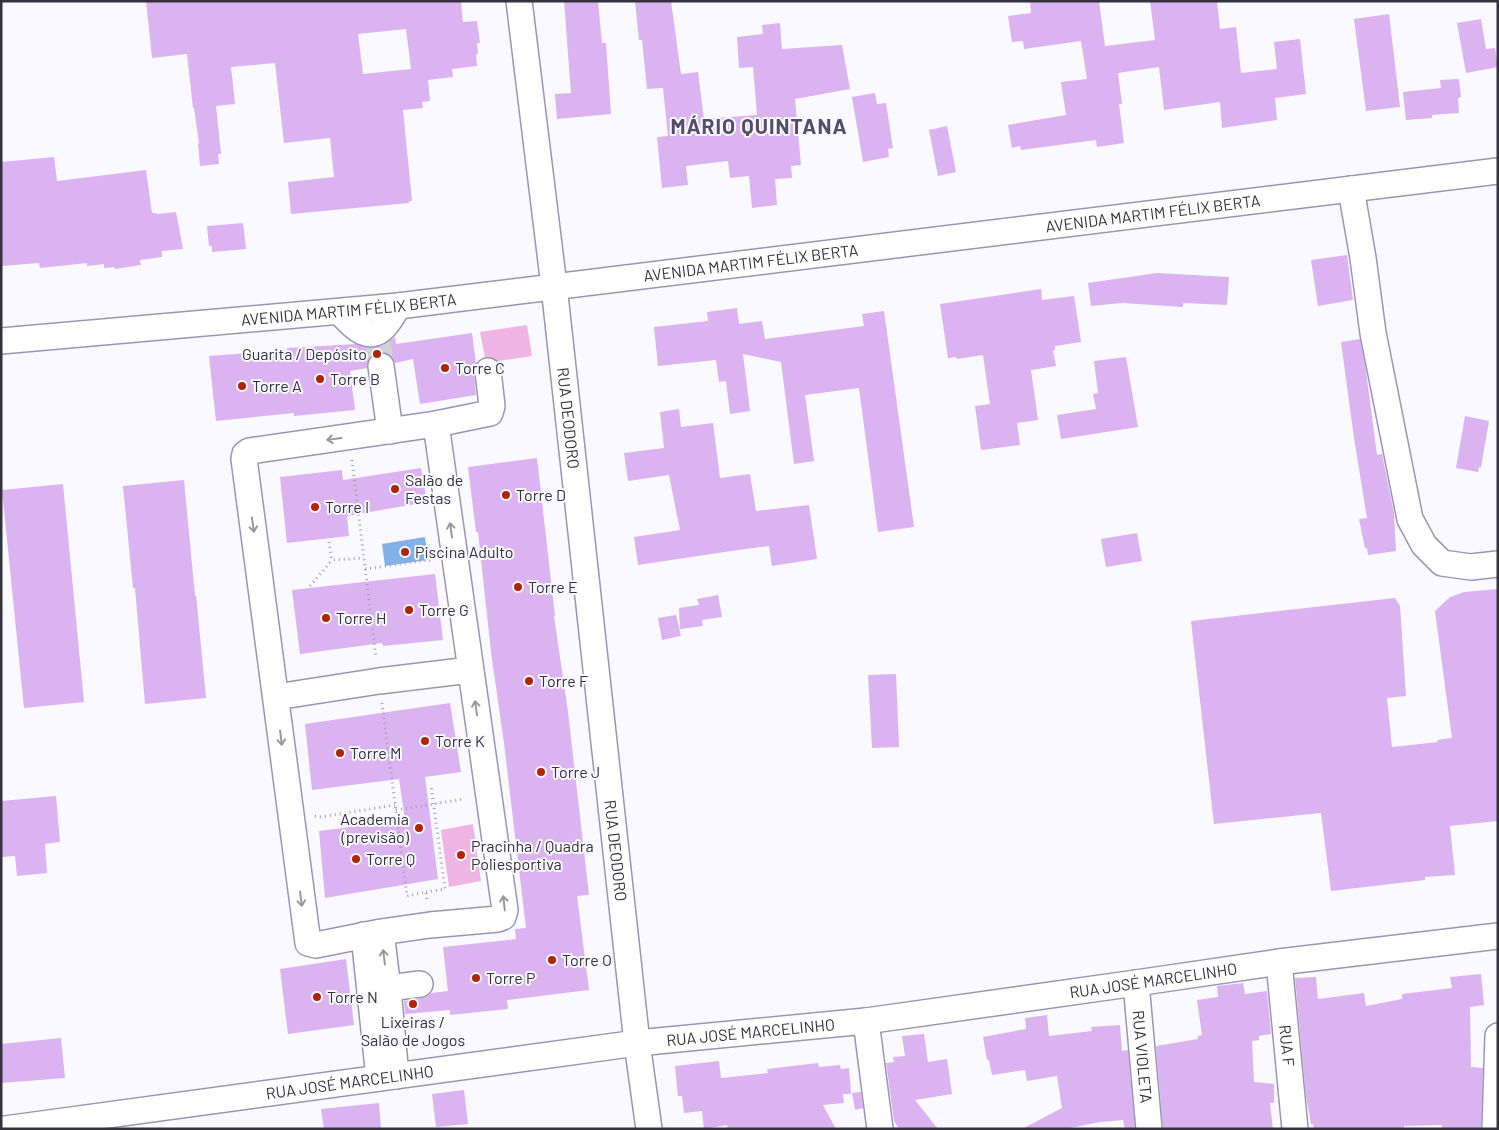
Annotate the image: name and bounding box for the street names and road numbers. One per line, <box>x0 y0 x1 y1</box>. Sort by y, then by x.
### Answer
street label: AVENIDA MARTIM FÉLIX BERTA <box>1044 190 1262 235</box>
street label: AVENIDA MARTIM FÉLIX BERTA <box>642 240 860 285</box>
street label: AVENIDA MARTIM FÉLIX BERTA <box>240 289 458 329</box>
street label: RUA DEODORO <box>554 366 584 470</box>
street label: RUA DEODORO <box>601 799 631 902</box>
street label: RUA JOSÉ MARCELINHO <box>1068 958 1238 1001</box>
street label: RUA VIOLETA <box>1129 1009 1157 1104</box>
street label: RUA JOSÉ MARCELINHO <box>666 1014 836 1049</box>
street label: RUA F <box>1276 1024 1299 1067</box>
street label: RUA JOSÉ MARCELINHO <box>265 1061 435 1102</box>

